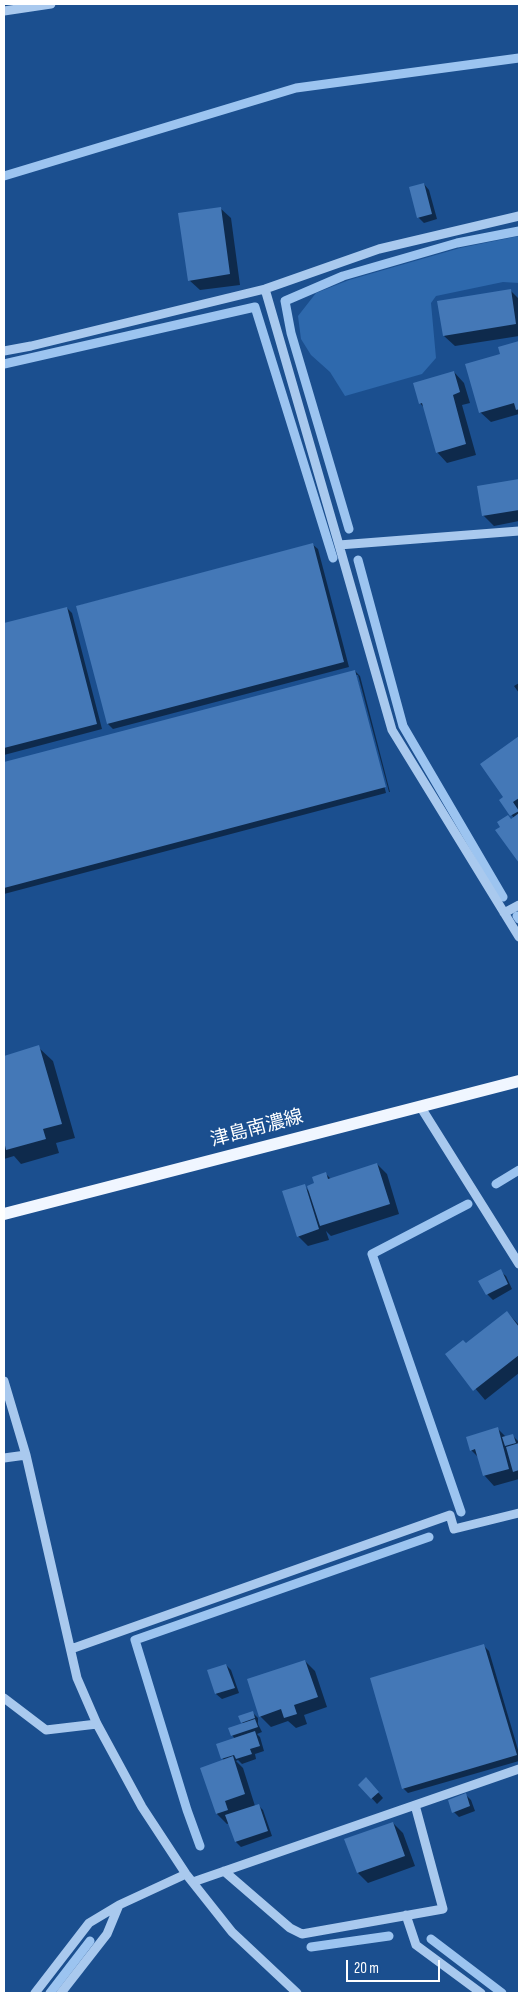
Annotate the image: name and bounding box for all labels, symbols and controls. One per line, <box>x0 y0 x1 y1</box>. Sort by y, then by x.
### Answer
street label: 津島南濃線 <box>208 1106 306 1152</box>
scale bar <box>348 1950 442 1982</box>
text: 20 m <box>354 1959 379 1978</box>

